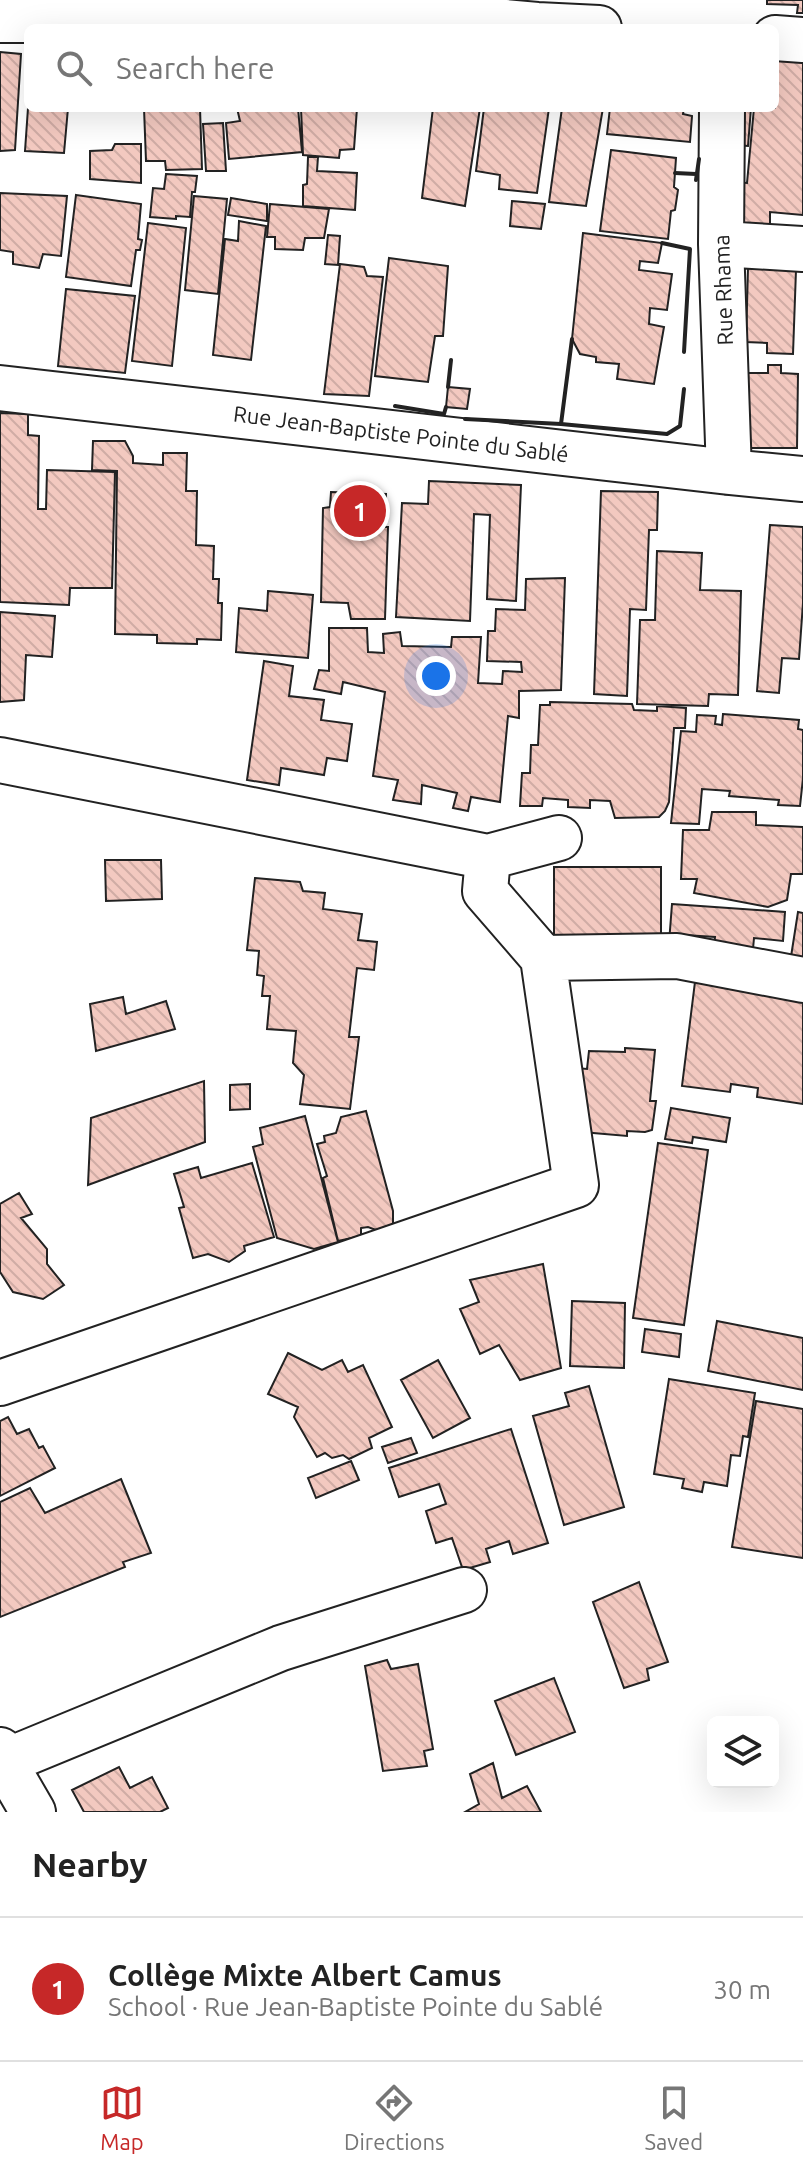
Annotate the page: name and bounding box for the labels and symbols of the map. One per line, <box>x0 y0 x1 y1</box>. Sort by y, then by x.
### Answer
street label: Rue Rhama <box>708 234 737 346</box>
street label: Rue Jean-Baptiste Pointe du Sablé <box>232 401 570 466</box>
pin: 1 <box>334 481 386 541</box>
your location <box>416 656 456 696</box>

